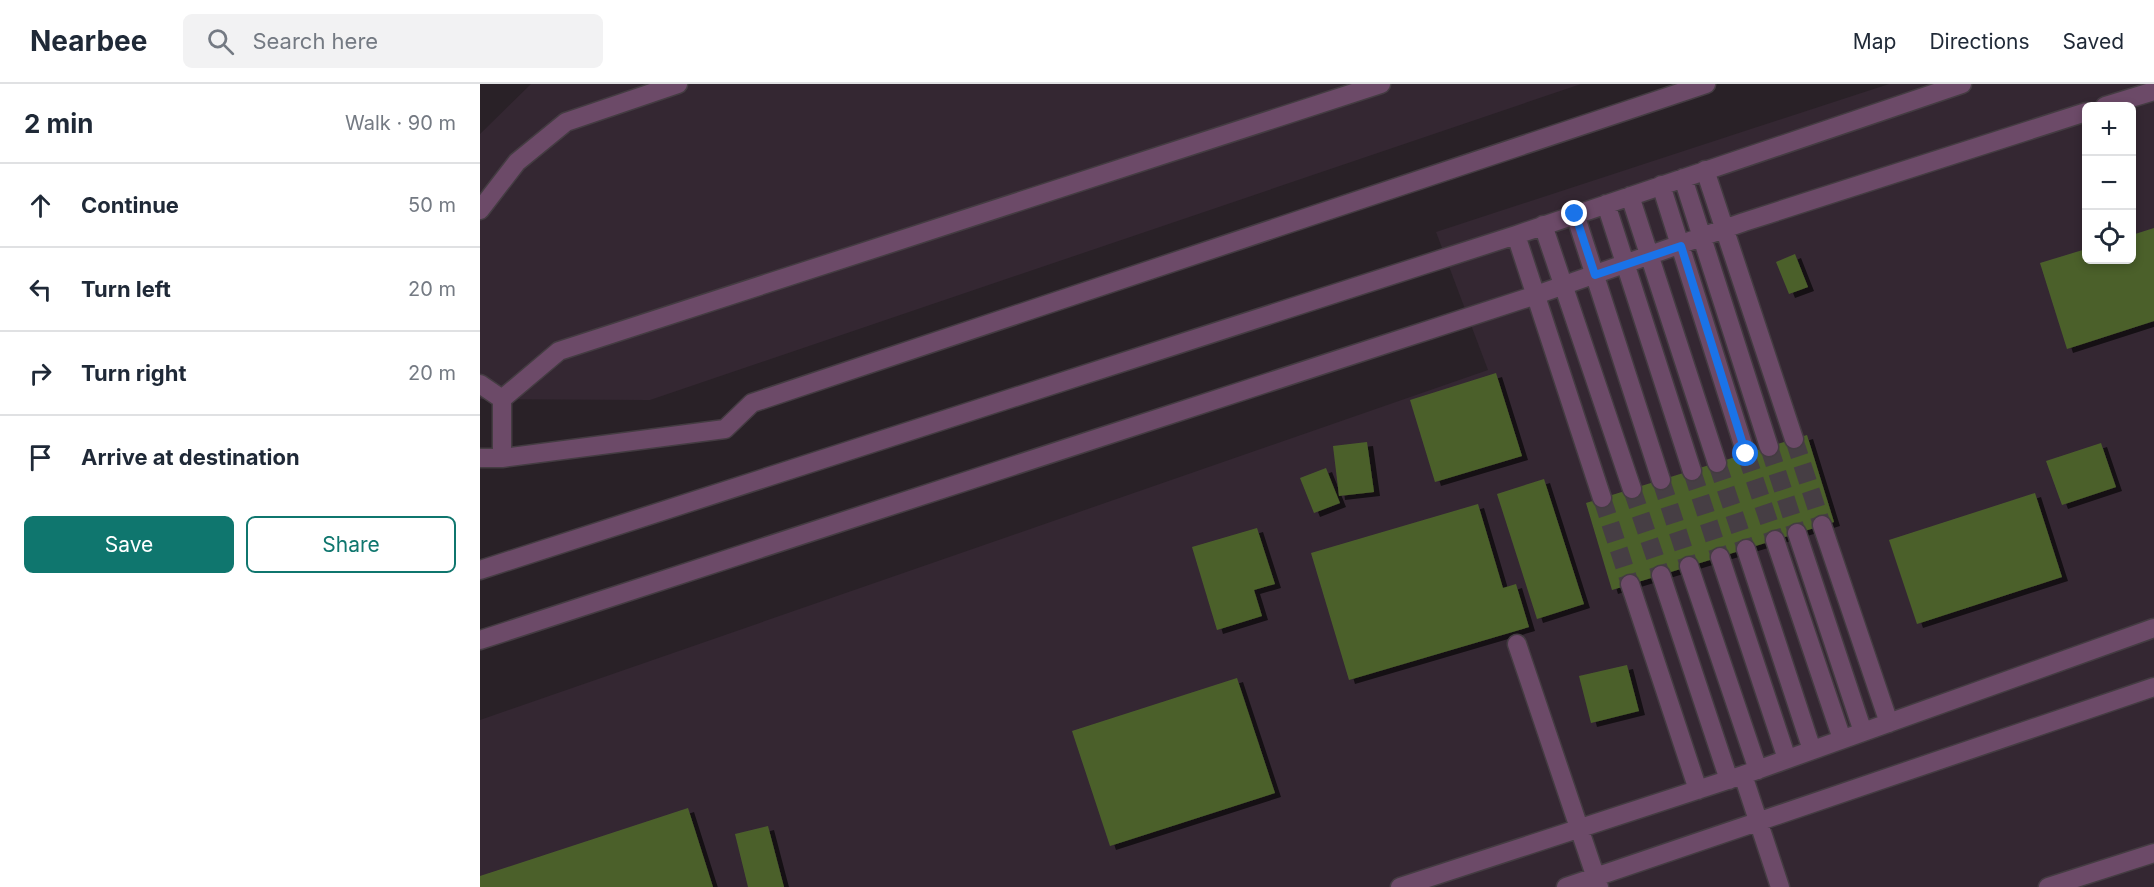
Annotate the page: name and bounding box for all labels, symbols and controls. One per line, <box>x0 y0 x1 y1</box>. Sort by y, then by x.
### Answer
search box <box>183 14 603 68</box>
text: Nearbee <box>30 24 147 58</box>
icon: search <box>204 25 237 58</box>
text: Search here <box>252 28 378 54</box>
text: Map <box>1853 29 1896 54</box>
text: Directions <box>1929 29 2030 54</box>
text: Saved <box>2063 29 2124 54</box>
map controls <box>2082 102 2136 264</box>
button: + <box>2082 102 2136 156</box>
text: 2 min <box>24 108 94 139</box>
text: Walk · 90 m <box>345 111 456 135</box>
button: − <box>2082 156 2136 210</box>
icon: ahead <box>24 189 57 222</box>
text: Continue <box>81 192 179 218</box>
text: 50 m <box>408 193 456 217</box>
route end <box>1561 200 1587 226</box>
button: locate <box>2082 210 2136 264</box>
icon: left <box>24 273 57 306</box>
text: Turn left <box>81 276 171 302</box>
text: 20 m <box>408 277 456 301</box>
icon: right <box>24 357 57 390</box>
text: Turn right <box>81 360 187 386</box>
text: 20 m <box>408 361 456 385</box>
route start <box>1732 440 1758 466</box>
icon: arrive <box>24 441 57 474</box>
text: Arrive at destination <box>81 444 300 470</box>
button: Save <box>24 516 234 573</box>
button: Share <box>246 516 456 573</box>

